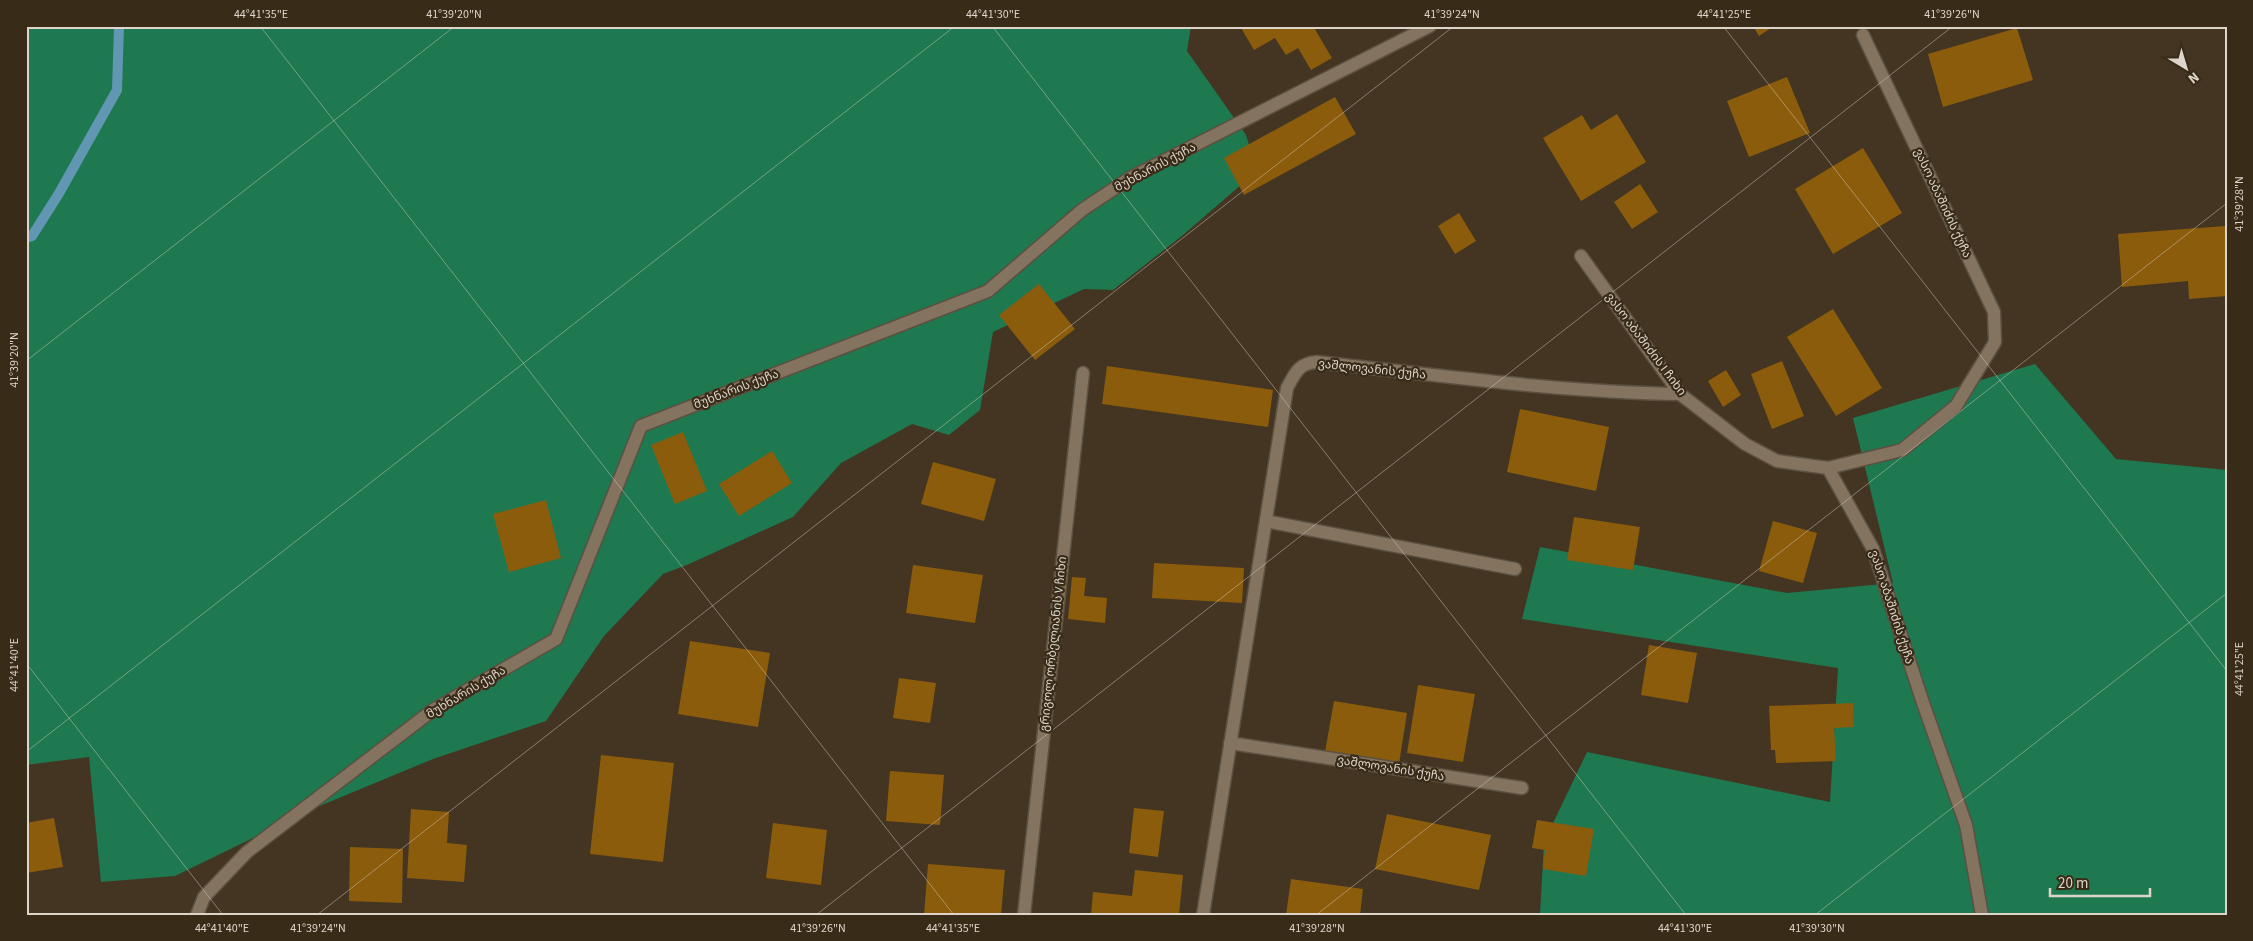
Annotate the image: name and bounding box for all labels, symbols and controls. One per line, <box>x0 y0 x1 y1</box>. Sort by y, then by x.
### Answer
text: 44°41'35"E <box>234 6 288 23</box>
text: 41°39'20"N <box>426 6 482 23</box>
text: 44°41'30"E <box>966 6 1020 23</box>
text: 41°39'24"N <box>1424 6 1480 23</box>
text: 44°41'25"E <box>1697 6 1751 23</box>
text: 41°39'26"N <box>1924 6 1980 23</box>
north arrow <box>2160 42 2210 92</box>
text: N <box>2184 67 2203 88</box>
street label: მუხნარის ქუჩა <box>1112 139 1199 196</box>
street label: ვასო აბაშიძის ქუჩა <box>1910 146 1975 261</box>
text: 41°39'28"N <box>2231 176 2248 232</box>
street label: ვასო აბაშიძის I ჩიხი <box>1601 289 1690 399</box>
text: 41°39'20"N <box>6 332 23 388</box>
street label: ვაშლოვანის ქუჩა <box>1317 355 1427 384</box>
street label: მუხნარის ქუჩა <box>691 365 781 413</box>
street label: ვასო აბაშიძის ქუჩა <box>1865 548 1918 666</box>
street label: გრიგოლ ორბელიანის V ჩიხი <box>1036 556 1071 732</box>
text: 44°41'40"E <box>6 638 23 692</box>
text: 44°41'25"E <box>2231 642 2248 696</box>
street label: მუხნარის ქუჩა <box>423 662 509 723</box>
street label: ვაშლოვანის ქუჩა <box>1336 752 1446 785</box>
scale bar <box>2050 866 2150 898</box>
text: 20 m <box>2058 873 2088 894</box>
text: 44°41'40"E <box>195 920 249 937</box>
text: 41°39'24"N <box>290 920 346 937</box>
text: 41°39'26"N <box>790 920 846 937</box>
text: 44°41'35"E <box>926 920 980 937</box>
text: 41°39'28"N <box>1289 920 1345 937</box>
text: 44°41'30"E <box>1658 920 1712 937</box>
text: 41°39'30"N <box>1789 920 1845 937</box>

